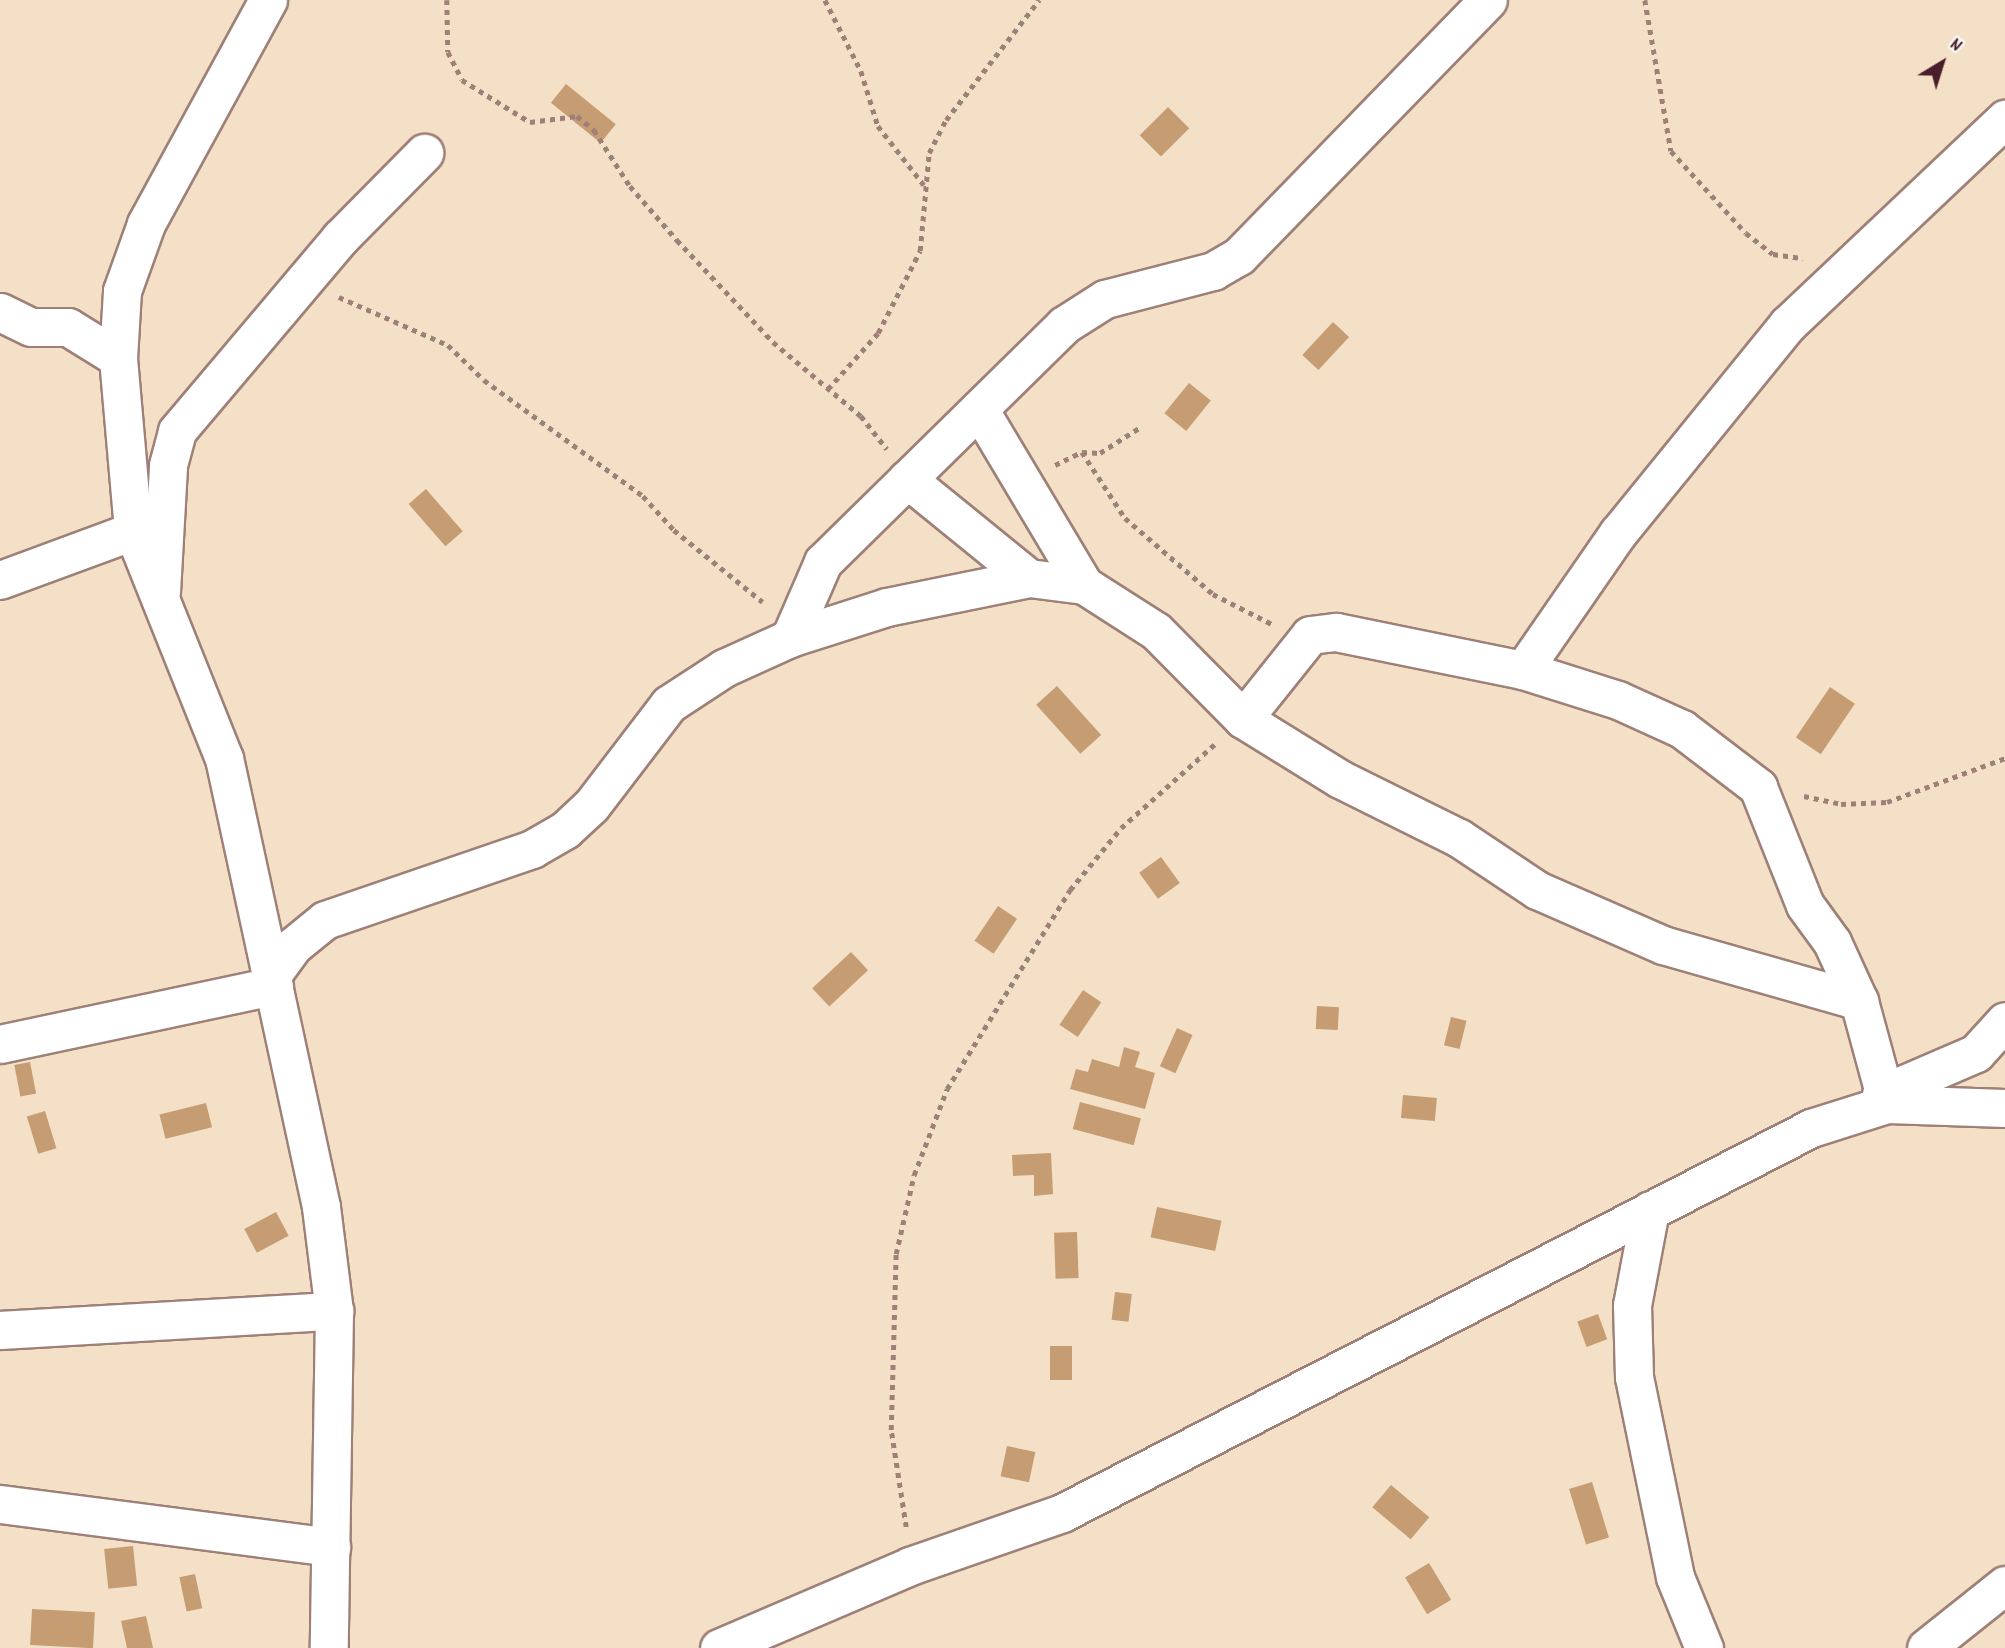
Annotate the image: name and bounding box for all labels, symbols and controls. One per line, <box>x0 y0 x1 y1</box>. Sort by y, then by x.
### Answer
north arrow <box>1907 28 1977 98</box>
text: N <box>1943 33 1967 60</box>

